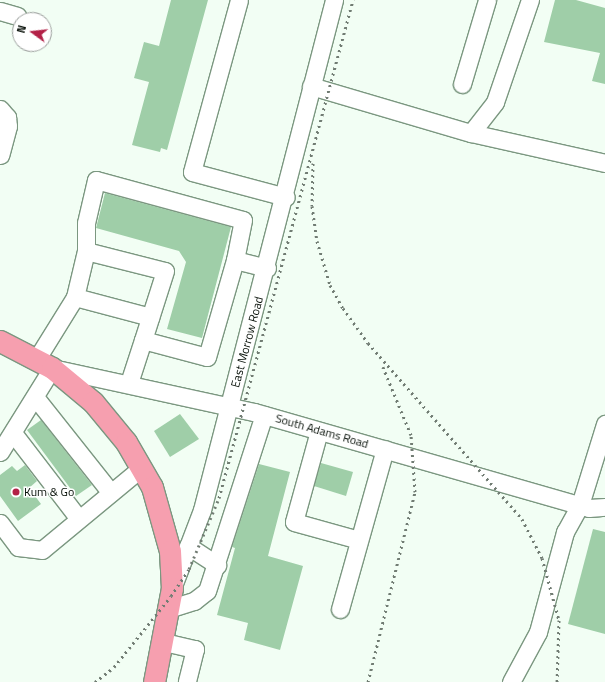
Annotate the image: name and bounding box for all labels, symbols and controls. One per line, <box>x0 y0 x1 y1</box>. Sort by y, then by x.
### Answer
north arrow <box>12 12 52 52</box>
text: N <box>13 23 30 35</box>
street label: East Morrow Road <box>228 295 266 389</box>
street label: South Adams Road <box>274 411 370 451</box>
place label: Kum & Go <box>24 485 74 499</box>
marker: Kum & Go <box>11 487 21 497</box>

